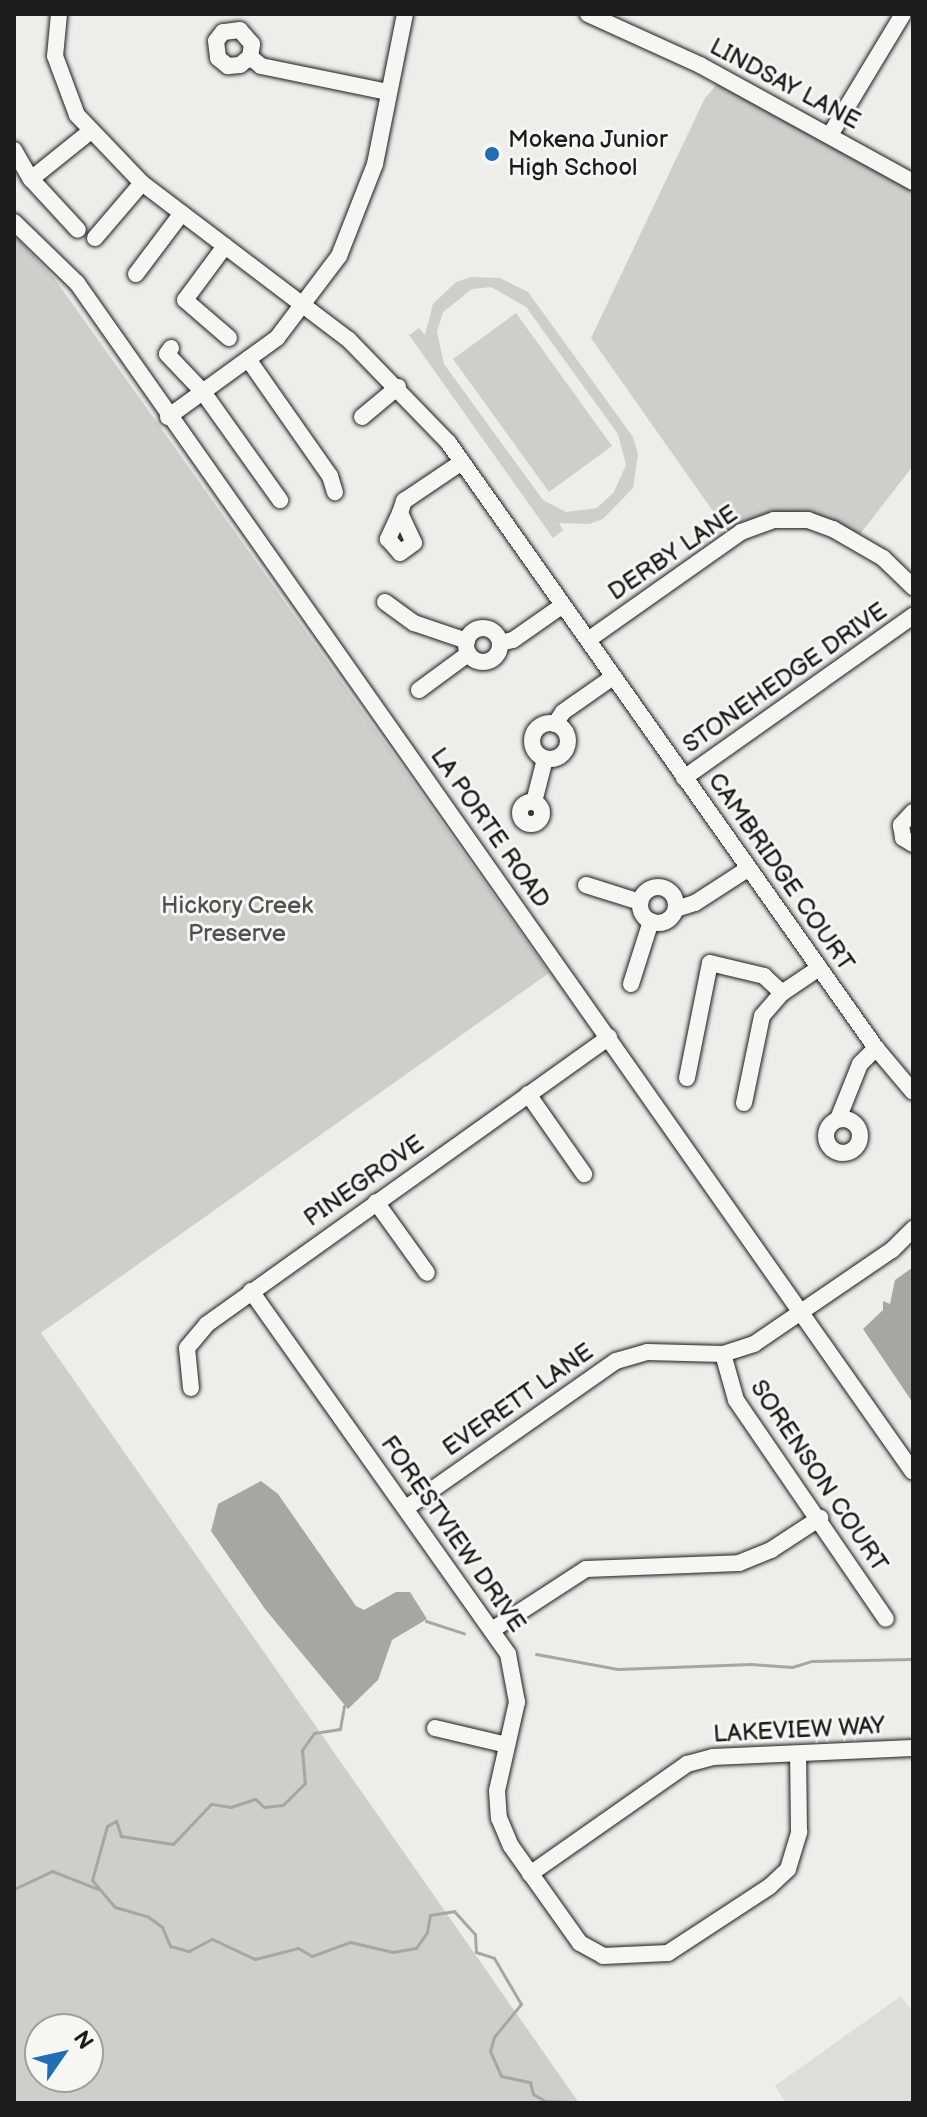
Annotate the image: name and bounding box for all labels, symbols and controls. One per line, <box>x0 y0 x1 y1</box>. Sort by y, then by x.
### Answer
street label: LINDSAY LANE <box>705 32 865 136</box>
place label: Mokena Junior High School <box>508 126 669 182</box>
marker: Mokena Junior High School <box>483 145 501 163</box>
street label: DERBY LANE <box>603 499 743 607</box>
street label: STONEHEDGE DRIVE <box>677 597 893 759</box>
street label: LA PORTE ROAD <box>424 742 556 914</box>
street label: CAMBRIDGE COURT <box>702 767 860 977</box>
park label: Hickory Creek Preserve <box>160 892 314 948</box>
street label: PINEGROVE <box>299 1129 429 1233</box>
street label: EVERETT LANE <box>437 1337 599 1463</box>
street label: SORENSON COURT <box>744 1374 894 1578</box>
street label: FORESTVIEW DRIVE <box>374 1430 532 1638</box>
street label: LAKEVIEW WAY <box>712 1711 886 1749</box>
north arrow <box>24 2013 104 2093</box>
text: N <box>67 2026 98 2055</box>

